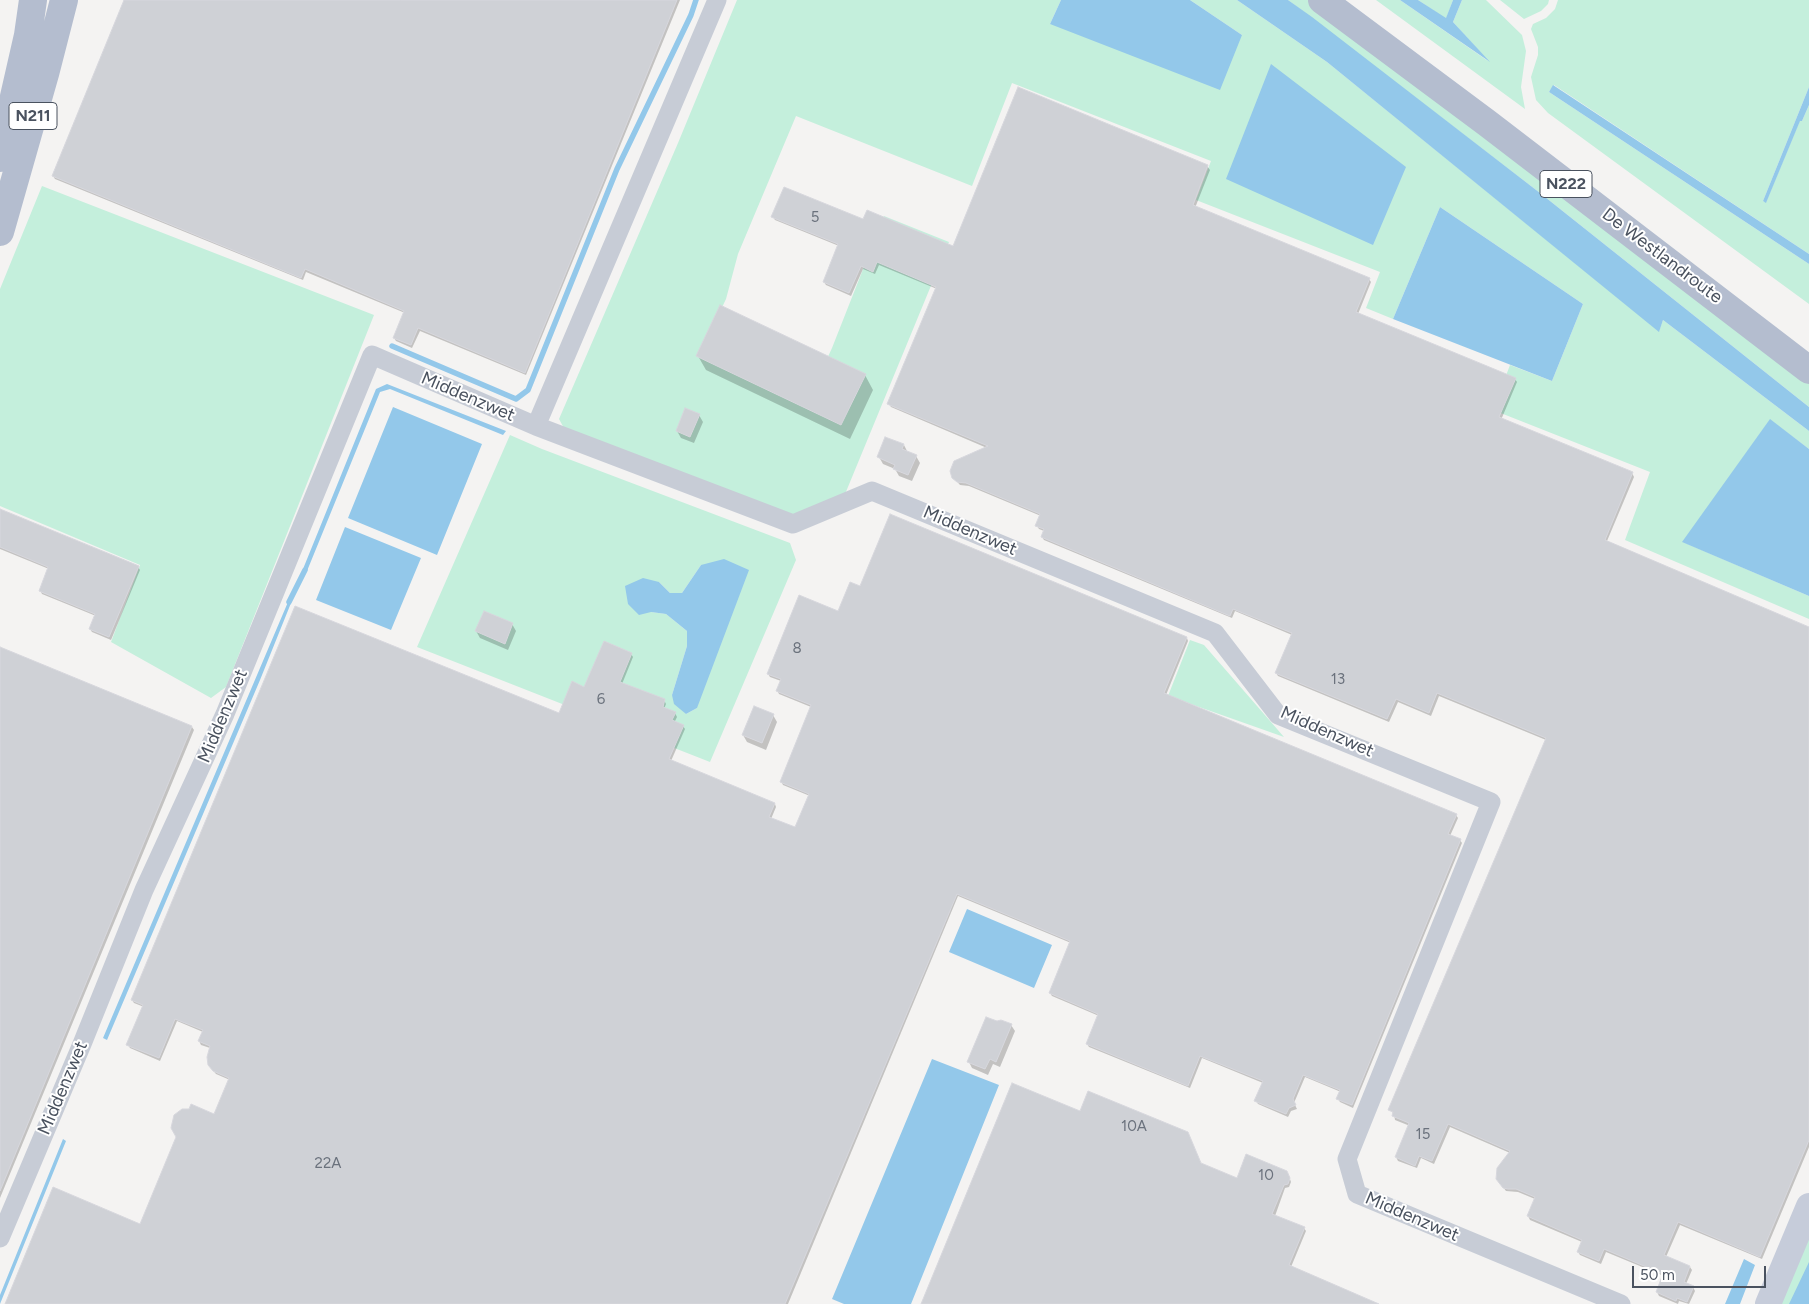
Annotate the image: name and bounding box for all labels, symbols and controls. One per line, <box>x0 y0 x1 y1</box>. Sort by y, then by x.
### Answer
road number: N211 <box>9 102 57 130</box>
road number: N222 <box>1540 170 1592 198</box>
street label: De Westlandroute <box>1598 204 1726 308</box>
house number: 5 <box>811 209 819 227</box>
street label: Middenzwet <box>418 368 518 426</box>
street label: Middenzwet <box>920 502 1020 560</box>
house number: 8 <box>792 640 802 658</box>
street label: Middenzwet <box>194 666 252 766</box>
house number: 13 <box>1331 671 1345 689</box>
house number: 6 <box>597 691 605 709</box>
street label: Middenzwet <box>1277 702 1377 762</box>
street label: Middenzwet <box>34 1038 92 1138</box>
house number: 10A <box>1121 1118 1147 1136</box>
house number: 15 <box>1416 1126 1430 1144</box>
house number: 22A <box>315 1155 341 1173</box>
house number: 10 <box>1258 1167 1274 1185</box>
street label: Middenzwet <box>1362 1188 1462 1246</box>
scale bar <box>1634 1256 1768 1288</box>
text: 50 m <box>1640 1266 1675 1284</box>

